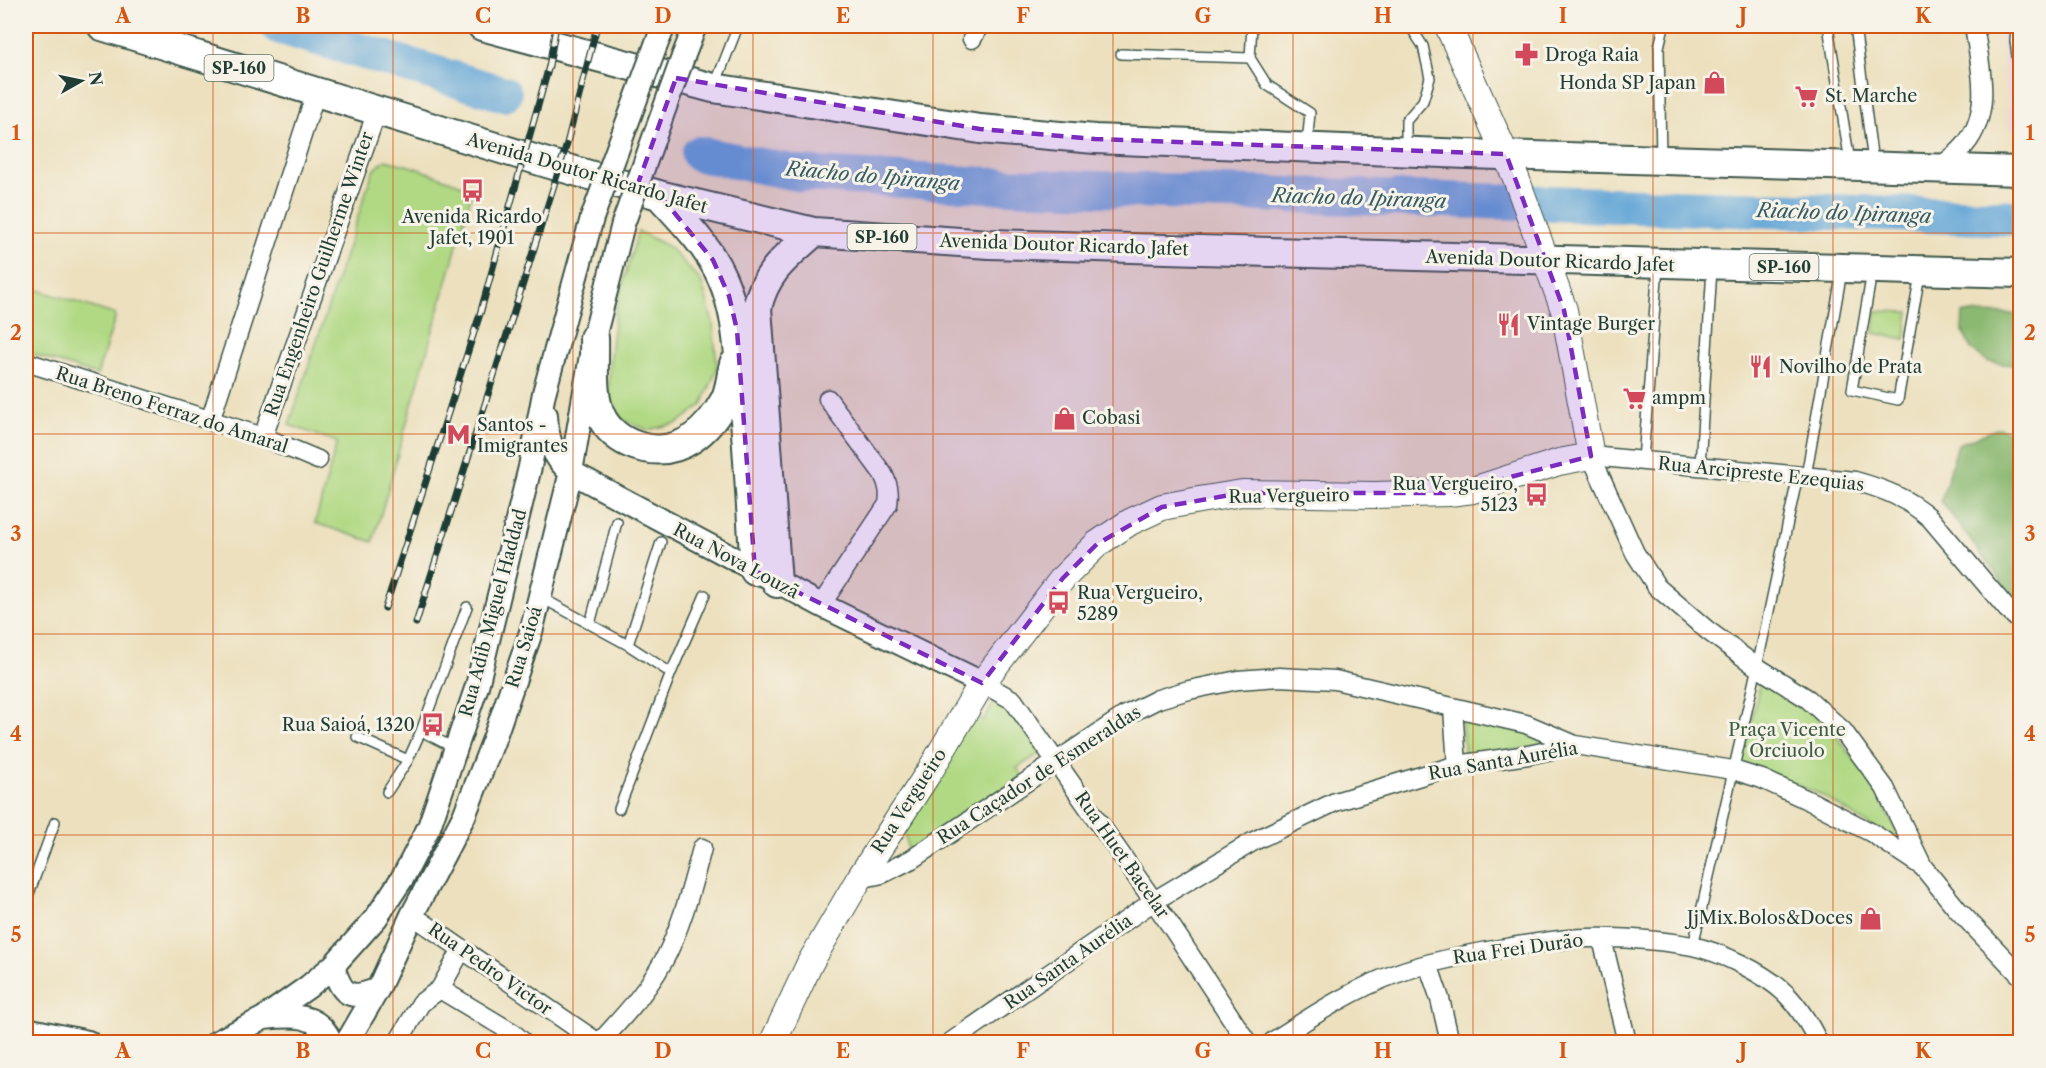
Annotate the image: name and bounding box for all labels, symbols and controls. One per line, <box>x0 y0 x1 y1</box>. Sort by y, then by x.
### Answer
text: A <box>114 4 131 28</box>
text: B <box>296 4 311 28</box>
text: C <box>475 4 491 28</box>
text: D <box>654 4 672 28</box>
text: E <box>836 4 850 28</box>
text: F <box>1016 4 1030 28</box>
text: G <box>1195 4 1212 28</box>
text: H <box>1374 4 1392 28</box>
text: I <box>1559 4 1567 28</box>
text: J <box>1735 4 1747 28</box>
text: K <box>1915 4 1932 28</box>
pharmacy icon: Droga Raia <box>1514 42 1540 68</box>
place label: Droga Raia <box>1545 44 1640 66</box>
north arrow <box>51 51 111 111</box>
road number: SP-160 <box>204 55 274 81</box>
text: N <box>85 70 107 87</box>
shop icon: Honda SP Japan <box>1701 70 1727 96</box>
place label: Honda SP Japan <box>1559 72 1696 94</box>
supermarket icon: St. Marche <box>1794 83 1820 109</box>
place label: St. Marche <box>1825 85 1917 107</box>
text: 1 <box>12 121 21 145</box>
text: 1 <box>2026 121 2035 145</box>
street label: Rua Engenheiro Guilherme Winter <box>260 128 378 419</box>
street label: Avenida Doutor Ricardo Jafet <box>463 128 711 218</box>
water label: Riacho do Ipiranga <box>783 156 961 196</box>
bus stop icon: Avenida Ricardo Jafet, 1901 <box>459 178 485 204</box>
water label: Riacho do Ipiranga <box>1269 183 1447 213</box>
water label: Riacho do Ipiranga <box>1754 198 1932 228</box>
place label: Avenida Ricardo Jafet, 1901 <box>401 206 542 249</box>
road number: SP-160 <box>848 224 916 250</box>
street label: Avenida Doutor Ricardo Jafet <box>938 230 1190 260</box>
street label: Avenida Doutor Ricardo Jafet <box>1424 246 1676 276</box>
road number: SP-160 <box>1750 254 1818 280</box>
restaurant icon: Vintage Burger <box>1496 311 1522 337</box>
place label: Vintage Burger <box>1526 313 1656 335</box>
text: 2 <box>10 321 22 345</box>
text: 2 <box>2024 321 2036 345</box>
restaurant icon: Novilho de Prata <box>1748 354 1774 380</box>
place label: Novilho de Prata <box>1779 356 1923 378</box>
street label: Rua Breno Ferraz do Amaral <box>53 362 291 458</box>
supermarket icon: ampm <box>1621 385 1647 411</box>
place label: ampm <box>1652 387 1706 409</box>
shop icon: Cobasi <box>1051 405 1077 431</box>
place label: Cobasi <box>1082 407 1141 429</box>
place label: Santos - Imigrantes <box>477 414 568 457</box>
metro station icon: Santos - Imigrantes <box>446 422 472 448</box>
street label: Rua Arcipreste Ezequias <box>1657 452 1865 496</box>
place label: Rua Vergueiro, 5123 <box>1392 473 1518 516</box>
bus stop icon: Rua Vergueiro, 5123 <box>1523 481 1549 507</box>
street label: Rua Vergueiro <box>1228 484 1350 508</box>
street label: Rua Adib Miguel Haddad <box>455 507 531 719</box>
street label: Rua Nova Louzã <box>669 519 803 604</box>
text: 3 <box>10 522 22 546</box>
text: 3 <box>2024 522 2036 546</box>
place label: Rua Vergueiro, 5289 <box>1077 582 1203 625</box>
bus stop icon: Rua Vergueiro, 5289 <box>1046 590 1072 616</box>
street label: Rua Saioá <box>501 603 547 691</box>
street label: Rua Caçador de Esmeraldas <box>933 701 1145 849</box>
bus stop icon: Rua Saioá, 1320 <box>420 712 446 738</box>
place label: Rua Saioá, 1320 <box>282 714 415 736</box>
park label: Praça Vicente Orciuolo <box>1728 719 1846 762</box>
text: 4 <box>10 722 22 746</box>
text: 4 <box>2024 722 2036 746</box>
street label: Rua Santa Aurélia <box>1427 737 1580 785</box>
street label: Rua Vergueiro <box>867 744 951 858</box>
street label: Rua Huet Bacelar <box>1070 787 1174 923</box>
shop icon: JjMix.Bolos&Doces <box>1858 905 1884 931</box>
place label: JjMix.Bolos&Doces <box>1684 907 1853 929</box>
street label: Rua Santa Aurélia <box>1000 909 1137 1014</box>
street label: Rua Pedro Victor <box>424 918 557 1020</box>
text: 5 <box>10 923 22 947</box>
text: 5 <box>2024 923 2036 947</box>
street label: Rua Frei Durão <box>1451 929 1585 969</box>
text: A <box>114 1039 131 1063</box>
text: B <box>296 1039 311 1063</box>
text: C <box>475 1039 491 1063</box>
text: D <box>654 1039 672 1063</box>
text: E <box>836 1039 850 1063</box>
text: F <box>1016 1039 1030 1063</box>
text: G <box>1195 1039 1212 1063</box>
text: H <box>1374 1039 1392 1063</box>
text: I <box>1559 1039 1567 1063</box>
text: J <box>1735 1039 1747 1063</box>
text: K <box>1915 1039 1932 1063</box>

